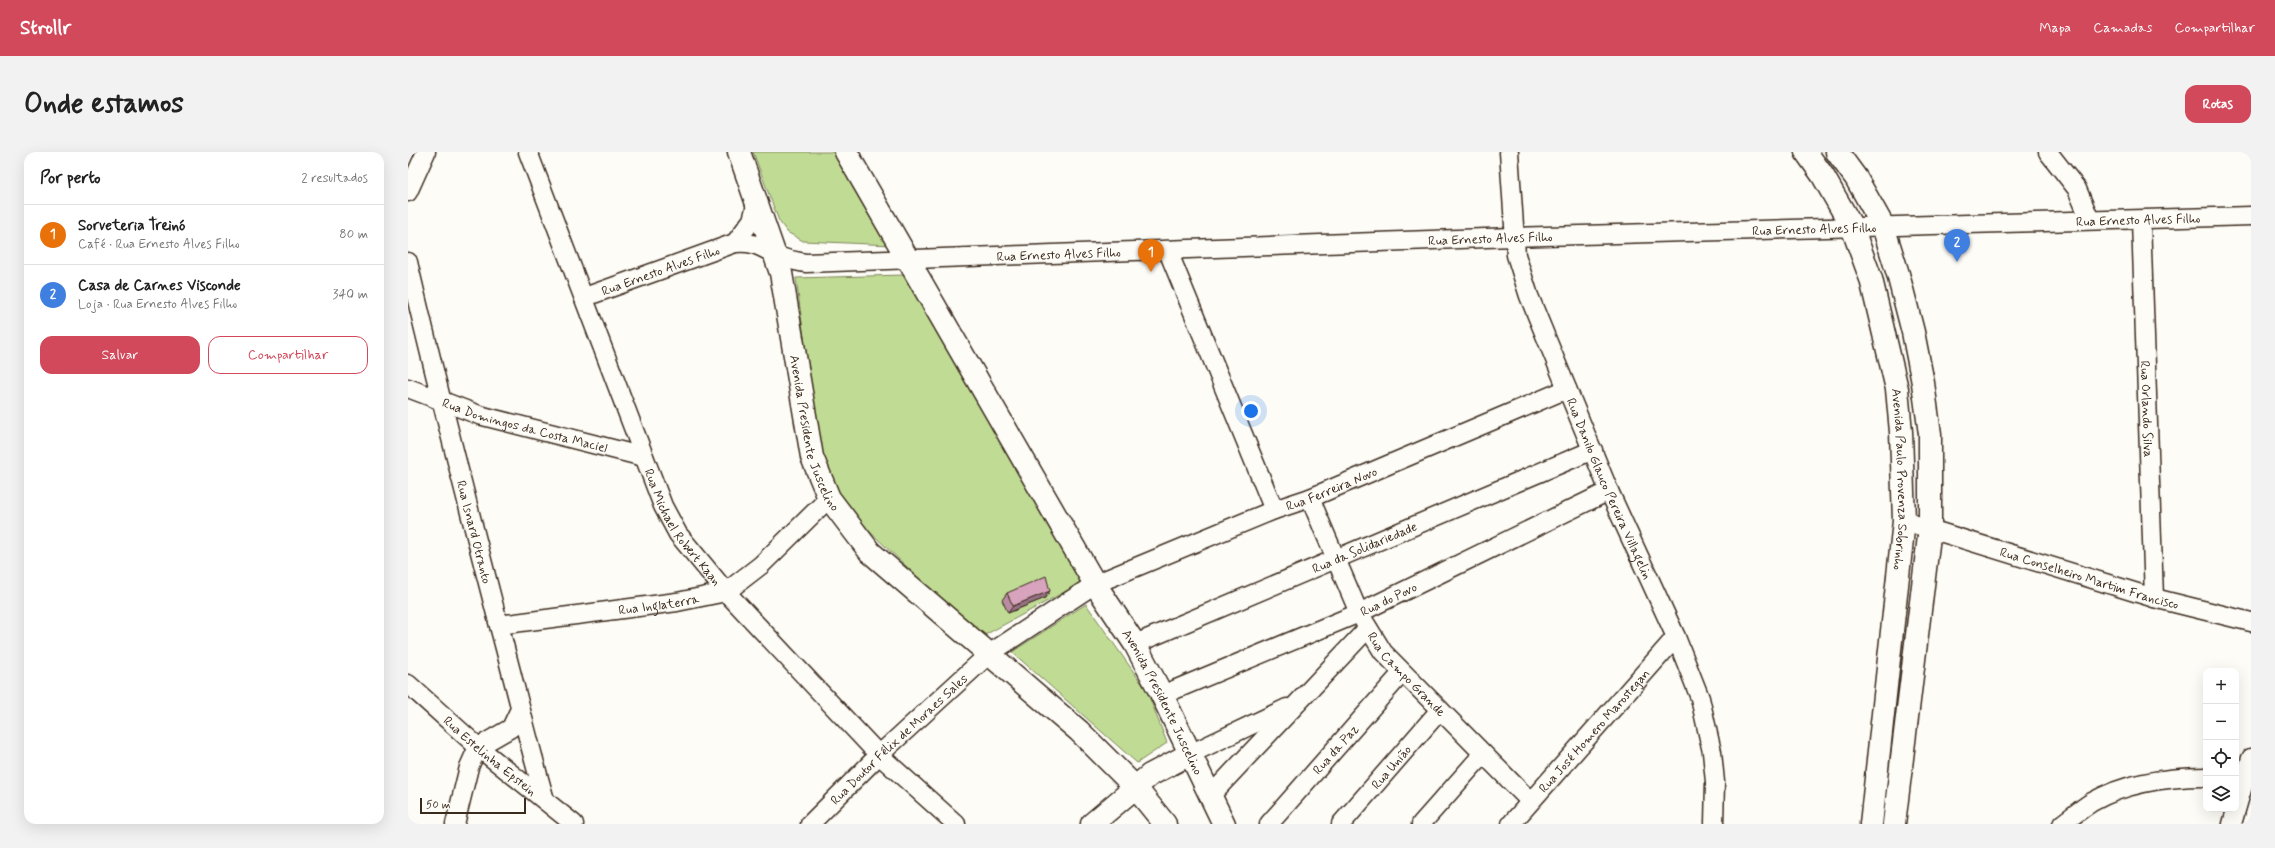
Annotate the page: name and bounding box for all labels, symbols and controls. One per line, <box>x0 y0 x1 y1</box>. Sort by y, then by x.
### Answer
text: Strollr <box>20 16 71 41</box>
text: Mapa <box>2039 19 2071 37</box>
text: Camadas <box>2093 19 2152 37</box>
text: Compartilhar <box>2174 19 2255 37</box>
button: Rotas <box>2185 85 2251 123</box>
text: Onde estamos <box>24 86 184 123</box>
text: Por perto <box>40 167 101 189</box>
text: 2 resultados <box>301 170 368 187</box>
street label: Rua Ernesto Alves Filho <box>2076 210 2201 231</box>
text: Sorveteria Treinó <box>78 216 186 236</box>
street label: Rua Ernesto Alves Filho <box>1752 220 1877 240</box>
text: 1 <box>50 226 56 243</box>
text: 80 m <box>339 226 368 243</box>
street label: Rua Ernesto Alves Filho <box>1428 229 1553 250</box>
pin: 2 <box>1944 229 1970 262</box>
text: Café · Rua Ernesto Alves Filho <box>78 236 240 253</box>
pin: 1 <box>1138 239 1164 272</box>
street label: Rua Ernesto Alves Filho <box>599 242 723 300</box>
street label: Rua Ernesto Alves Filho <box>996 244 1122 266</box>
text: Casa de Carnes Visconde <box>78 276 241 296</box>
text: 2 <box>50 286 56 303</box>
text: 340 m <box>333 286 368 303</box>
text: Loja · Rua Ernesto Alves Filho <box>78 296 237 313</box>
button: Salvar <box>40 336 200 374</box>
button: Compartilhar <box>208 336 368 374</box>
street label: Avenida Presidente Juscelino <box>785 354 843 515</box>
street label: Rua Orlando Silva <box>2136 360 2156 458</box>
street label: Avenida Paulo Provenza Sobrinho <box>1887 388 1911 571</box>
street label: Rua Domingos da Costa Maciel <box>440 395 609 457</box>
street label: Rua Danilo Glauco Pereira Villagelin <box>1562 396 1655 582</box>
your location <box>1241 401 1261 421</box>
street label: Rua Ferreira Novo <box>1284 463 1380 515</box>
street label: Rua Michael Robert Kaan <box>639 466 724 590</box>
street label: Rua Isnard Otranto <box>452 479 495 586</box>
street label: Rua da Solidariedade <box>1310 518 1420 578</box>
street label: Rua Conselheiro Martim Francisco <box>1998 544 2180 614</box>
street label: Rua do Povo <box>1358 579 1421 621</box>
street label: Rua Inglaterra <box>618 591 701 619</box>
street label: Avenida Presidente Juscelino <box>1118 626 1206 778</box>
street label: Rua Campo Grande <box>1363 629 1449 721</box>
street label: Rua José Homero Marostegan <box>1536 666 1654 797</box>
map controls <box>2203 668 2239 812</box>
button: + <box>2203 668 2239 704</box>
street label: Rua Doutor Félix de Moraes Sales <box>827 671 972 809</box>
button: − <box>2203 704 2239 740</box>
street label: Rua Estelinha Epstein <box>439 713 539 800</box>
street label: Rua da Paz <box>1310 721 1363 779</box>
button: locate <box>2203 740 2239 776</box>
street label: Rua União <box>1368 742 1416 793</box>
button: layers <box>2203 776 2239 812</box>
scale bar <box>420 796 526 815</box>
text: 50 m <box>426 798 451 812</box>

